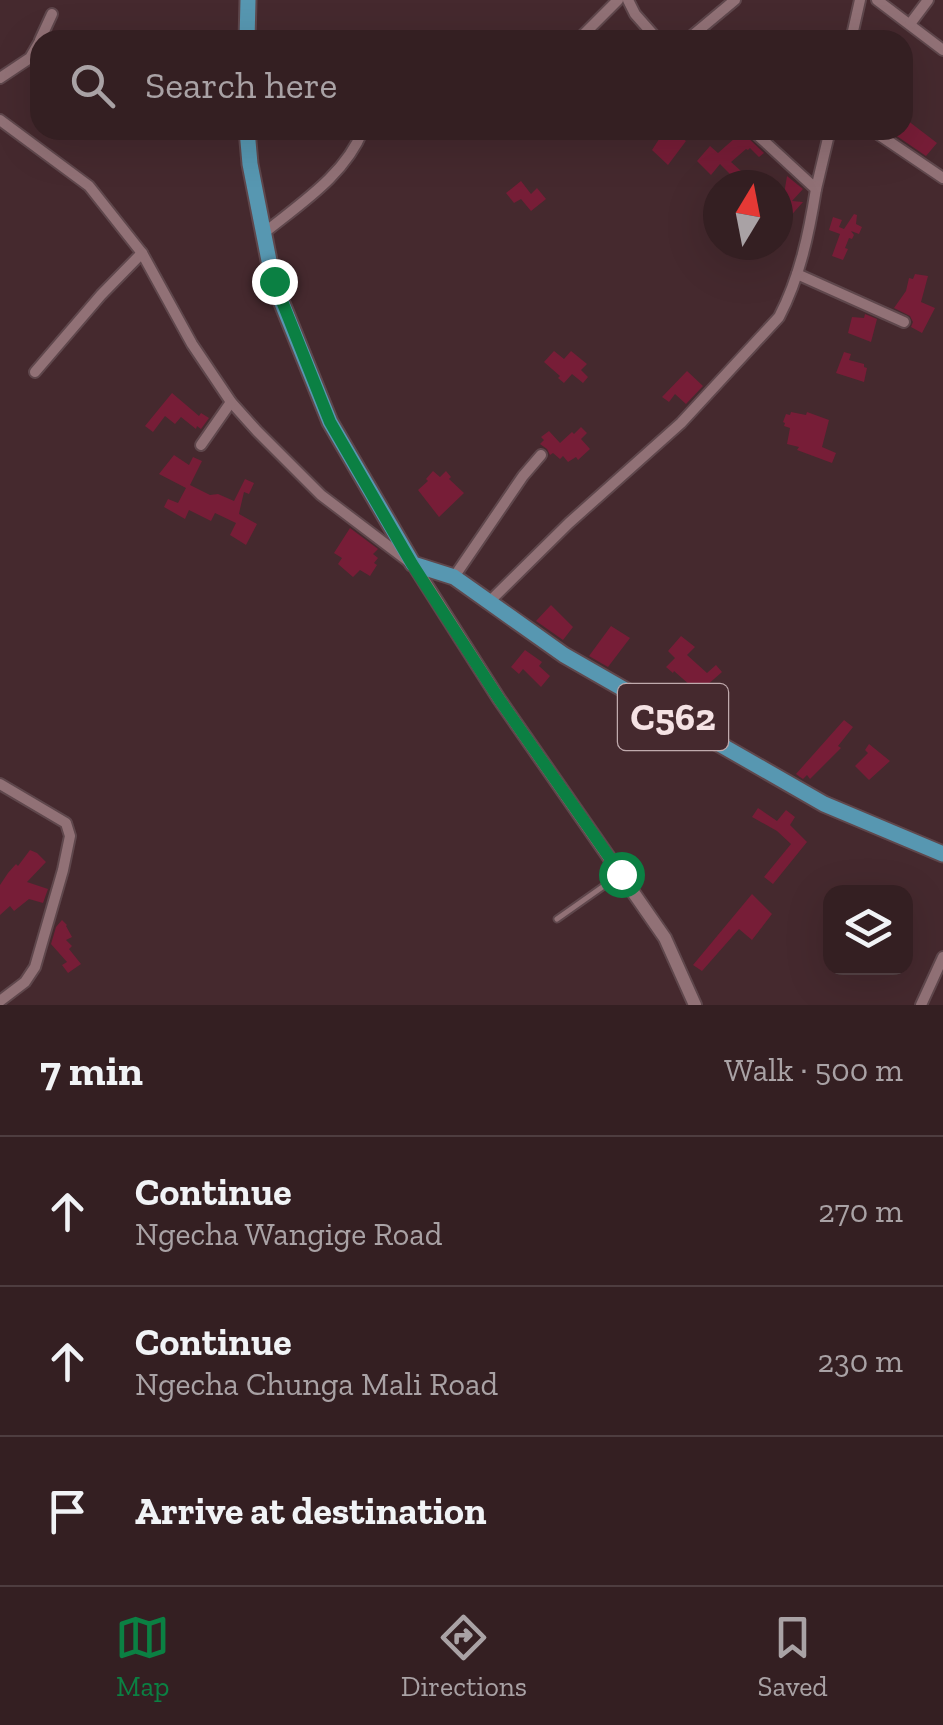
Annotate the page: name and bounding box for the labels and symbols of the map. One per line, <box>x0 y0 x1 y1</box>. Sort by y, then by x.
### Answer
north arrow <box>703 170 793 260</box>
route end <box>252 259 298 305</box>
road number: C562 <box>618 684 728 750</box>
route start <box>599 852 645 898</box>

